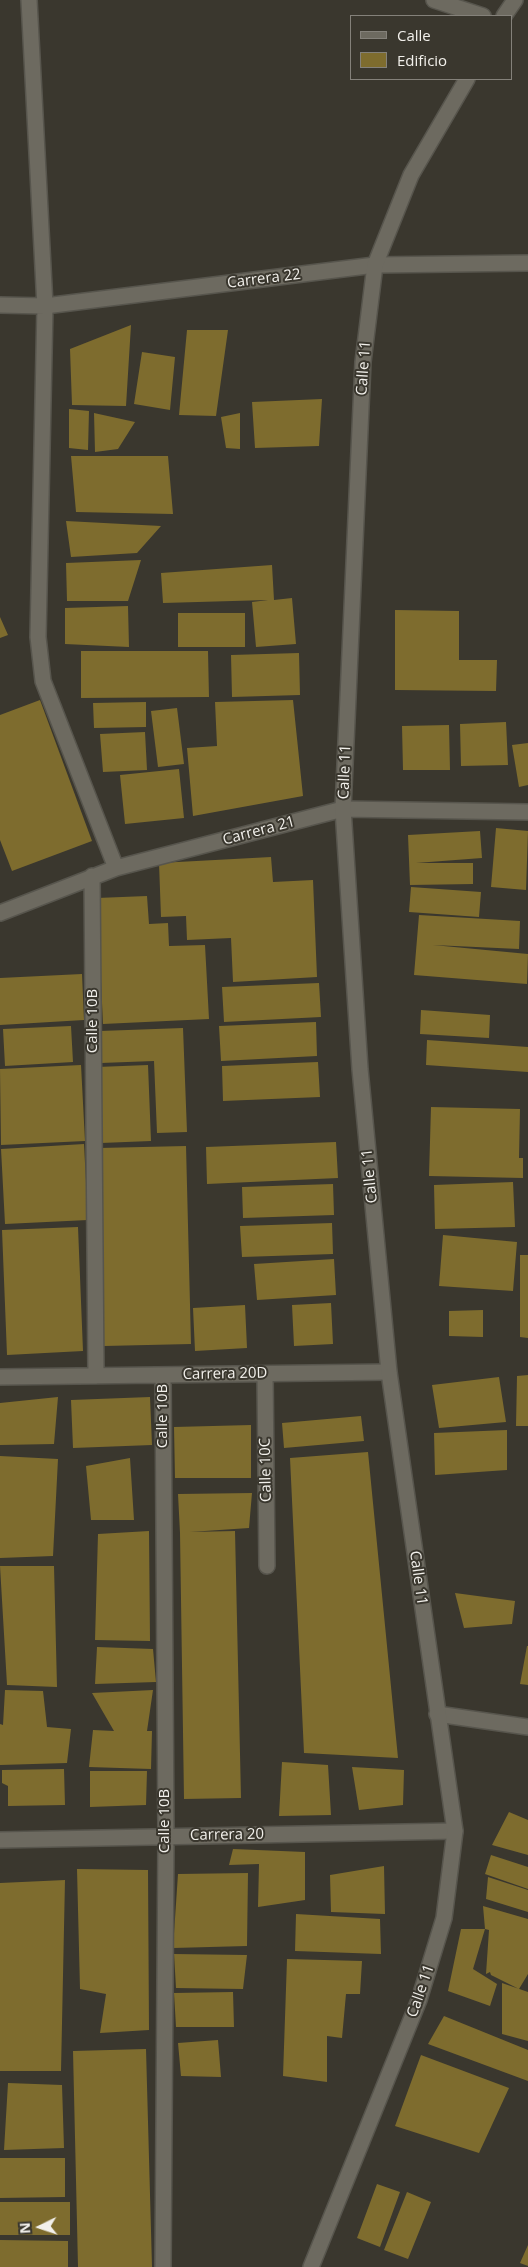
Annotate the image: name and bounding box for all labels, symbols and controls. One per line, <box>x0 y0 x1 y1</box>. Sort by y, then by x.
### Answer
legend <box>350 15 513 80</box>
text: Calle <box>397 25 431 45</box>
text: Edificio <box>397 50 447 70</box>
street label: Carrera 22 <box>226 266 302 292</box>
street label: Calle 11 <box>353 340 375 396</box>
street label: Calle 11 <box>335 744 355 800</box>
street label: Carrera 21 <box>221 813 297 849</box>
street label: Calle 10B <box>84 989 102 1053</box>
street label: Calle 11 <box>358 1148 382 1204</box>
street label: Carrera 20D <box>182 1364 268 1384</box>
street label: Calle 10B <box>154 1384 172 1448</box>
street label: Calle 10C <box>256 1438 276 1502</box>
street label: Calle 11 <box>405 1550 431 1606</box>
street label: Calle 10B <box>156 1789 174 1853</box>
street label: Carrera 20 <box>190 1825 264 1845</box>
street label: Calle 11 <box>404 1962 438 2020</box>
north arrow <box>15 2202 65 2252</box>
text: N <box>15 2222 34 2234</box>

